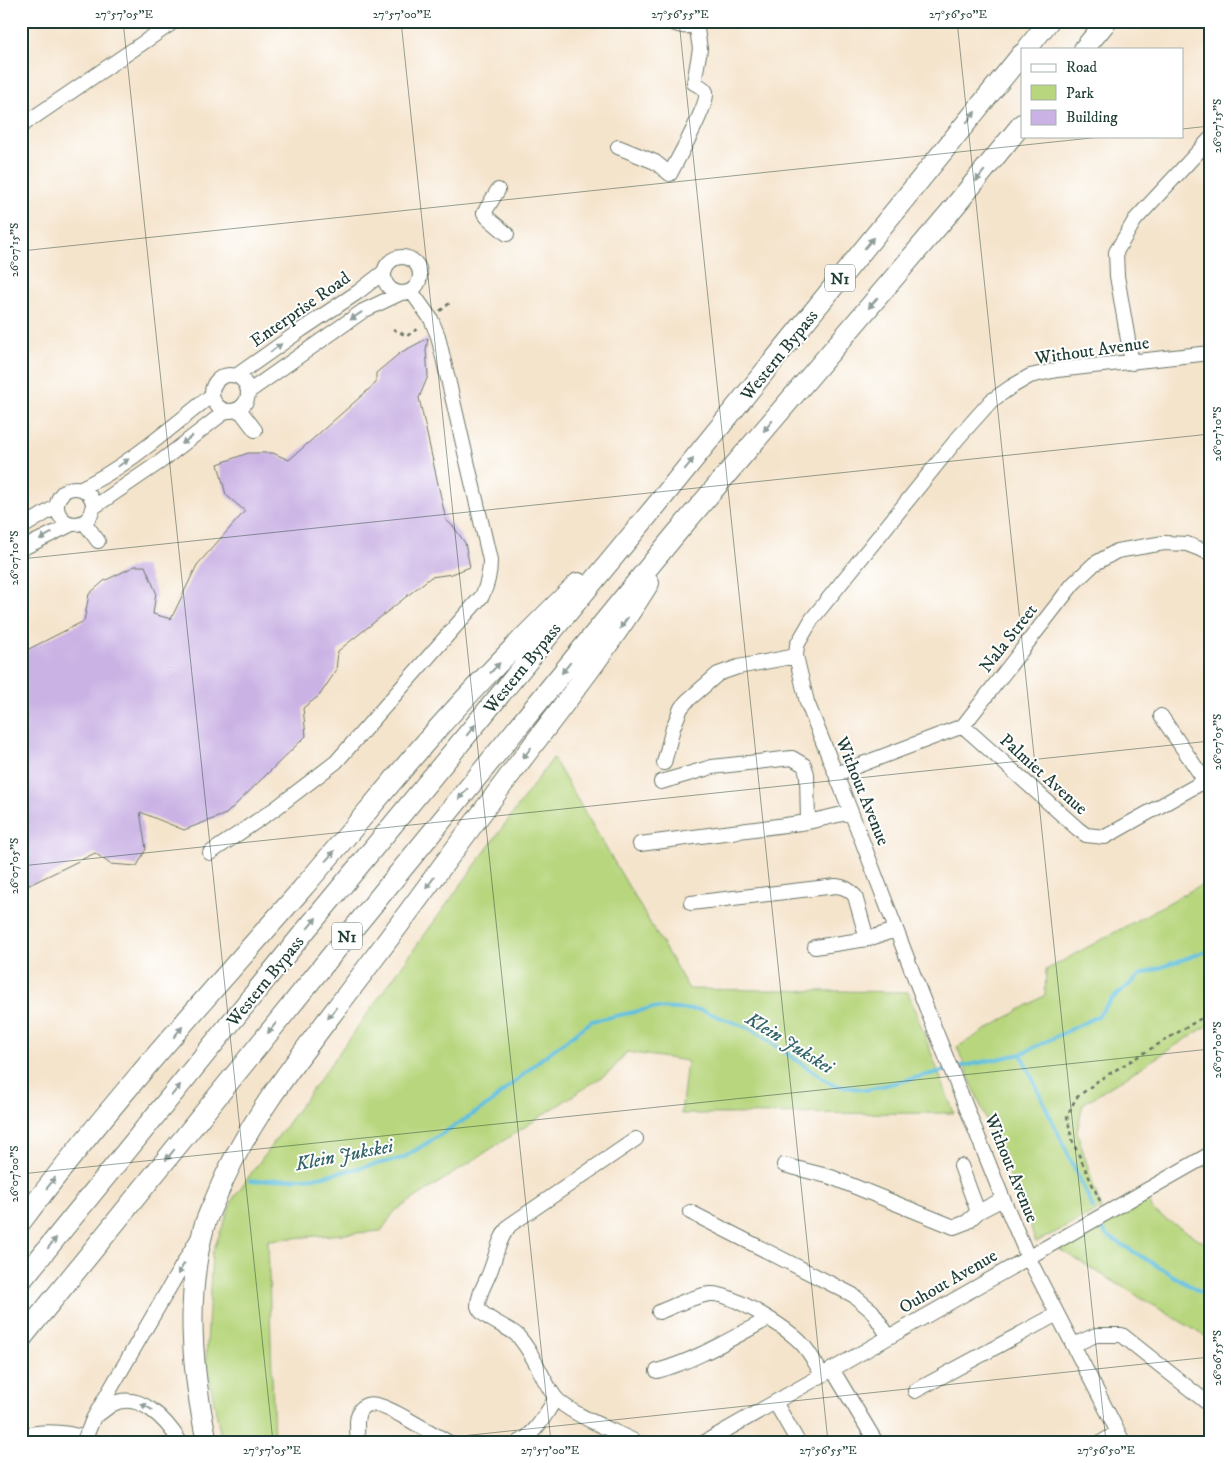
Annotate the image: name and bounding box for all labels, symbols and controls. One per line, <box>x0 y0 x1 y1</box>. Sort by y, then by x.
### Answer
text: 27°57'05"E <box>95 7 153 22</box>
text: 27°57'00"E <box>373 7 432 22</box>
text: 27°56'55"E <box>651 7 709 22</box>
text: 27°56'50"E <box>929 7 987 22</box>
legend <box>1021 48 1184 138</box>
text: Road <box>1066 58 1098 77</box>
text: Park <box>1066 84 1095 103</box>
text: 26°07'15"S <box>1210 99 1225 153</box>
text: Building <box>1066 108 1118 127</box>
one-way arrow <box>966 111 977 124</box>
one-way arrow <box>975 169 986 182</box>
text: 26°07'15"S <box>7 223 22 277</box>
one-way arrow <box>863 237 874 250</box>
road number: N1 <box>825 264 855 292</box>
street label: Enterprise Road <box>246 267 355 352</box>
one-way arrow <box>867 296 879 308</box>
street label: Western Bypass <box>736 306 823 406</box>
one-way arrow <box>349 311 363 321</box>
street label: Without Avenue <box>1033 332 1151 370</box>
one-way arrow <box>269 343 283 353</box>
text: 26°07'10"S <box>1210 407 1225 461</box>
one-way arrow <box>762 420 773 433</box>
one-way arrow <box>181 435 194 446</box>
one-way arrow <box>116 458 130 468</box>
one-way arrow <box>684 458 695 471</box>
text: 26°07'10"S <box>7 531 22 585</box>
one-way arrow <box>39 531 53 540</box>
street label: Nala Street <box>975 600 1043 677</box>
one-way arrow <box>619 616 629 630</box>
street label: Western Bypass <box>479 619 566 719</box>
one-way arrow <box>561 661 572 674</box>
one-way arrow <box>489 663 501 675</box>
text: 26°07'05"S <box>1210 714 1225 770</box>
one-way arrow <box>465 724 476 737</box>
street label: Palmiet Avenue <box>995 730 1092 820</box>
street label: Without Avenue <box>830 733 894 849</box>
one-way arrow <box>521 746 532 759</box>
one-way arrow <box>458 787 469 800</box>
text: 26°07'05"S <box>7 838 22 894</box>
one-way arrow <box>324 850 335 862</box>
one-way arrow <box>424 876 435 889</box>
one-way arrow <box>306 917 317 930</box>
road number: N1 <box>332 922 362 949</box>
street label: Western Bypass <box>222 932 309 1032</box>
one-way arrow <box>327 1006 338 1019</box>
water label: Klein Jukskei <box>740 1007 838 1080</box>
one-way arrow <box>267 1021 278 1034</box>
text: 26°07'00"S <box>1210 1022 1225 1079</box>
one-way arrow <box>172 1025 183 1038</box>
one-way arrow <box>171 1084 182 1097</box>
street label: Without Avenue <box>979 1110 1043 1226</box>
water label: Klein Jukskei <box>293 1135 396 1176</box>
text: 26°07'00"S <box>7 1146 22 1203</box>
one-way arrow <box>165 1148 176 1161</box>
one-way arrow <box>45 1177 56 1190</box>
one-way arrow <box>46 1237 57 1250</box>
street label: Ouhout Avenue <box>895 1245 1002 1319</box>
one-way arrow <box>176 1262 185 1276</box>
text: 26°06'55"S <box>1210 1330 1225 1386</box>
one-way arrow <box>139 1403 154 1411</box>
text: 27°57'05"E <box>243 1443 301 1458</box>
text: 27°57'00"E <box>521 1443 580 1458</box>
text: 27°56'55"E <box>799 1443 857 1458</box>
text: 27°56'50"E <box>1077 1443 1135 1458</box>

